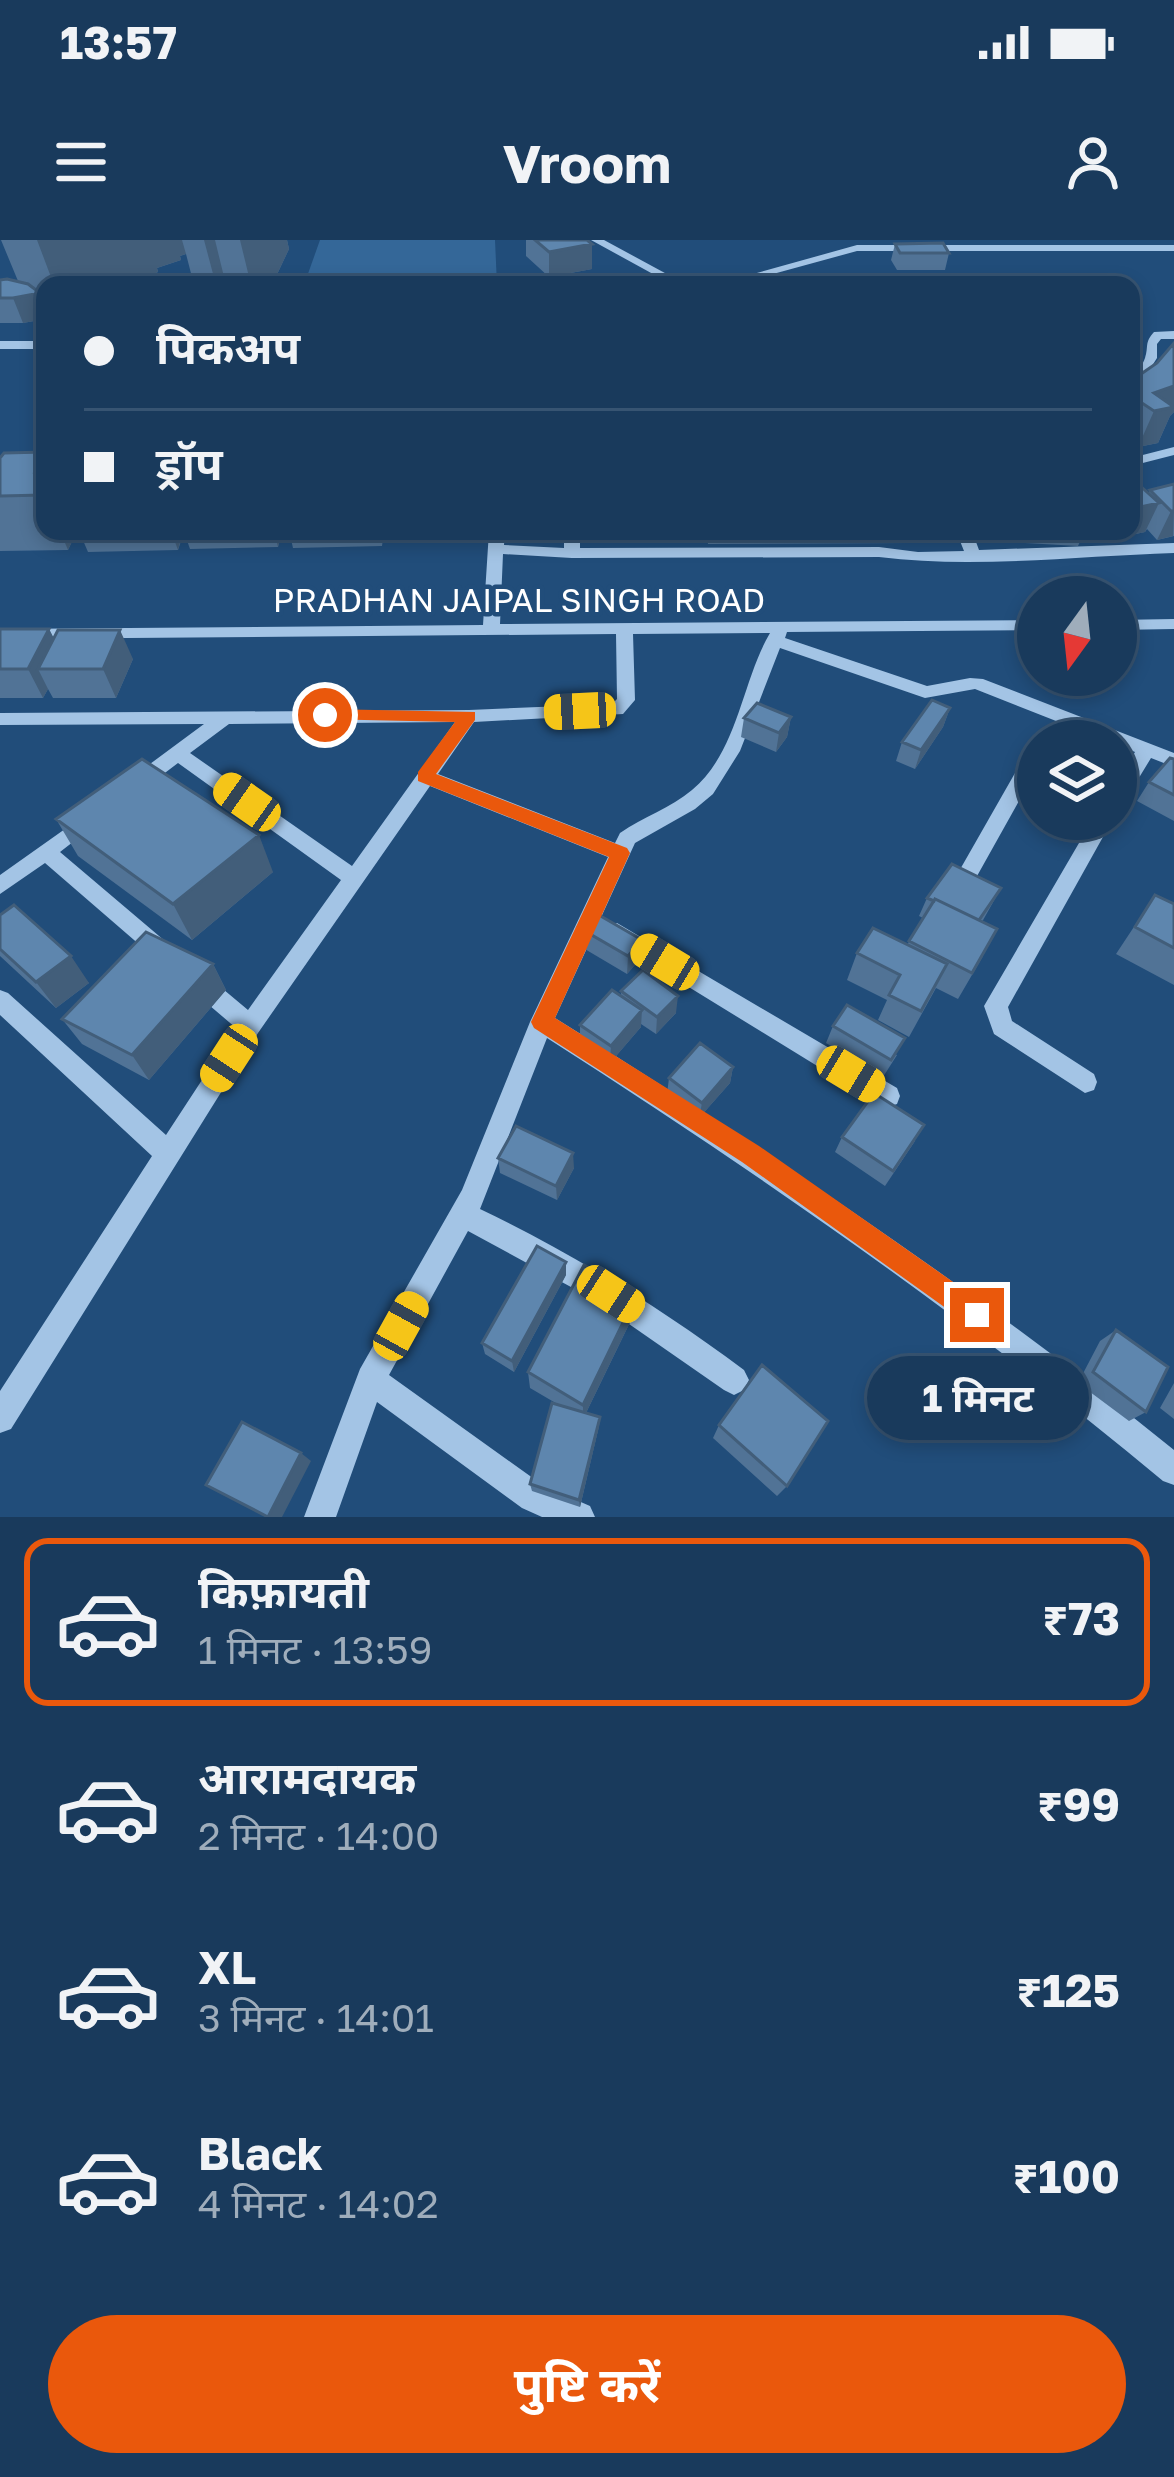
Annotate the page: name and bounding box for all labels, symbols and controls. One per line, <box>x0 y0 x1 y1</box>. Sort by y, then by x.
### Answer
text: 13:57 <box>60 15 177 69</box>
icon: menu <box>48 129 114 195</box>
icon: person <box>1060 129 1126 195</box>
text: Vroom <box>503 130 671 195</box>
text: पिकअप <box>156 320 300 374</box>
text: ड्रॉप <box>156 436 223 490</box>
north arrow <box>1017 576 1137 696</box>
map controls <box>1017 576 1137 840</box>
street label: PRADHAN JAIPAL SINGH ROAD <box>273 580 765 619</box>
route start <box>298 688 352 742</box>
car <box>543 691 617 731</box>
button: layers <box>1017 720 1137 840</box>
car <box>207 767 287 837</box>
car <box>625 928 705 996</box>
car <box>194 1018 264 1098</box>
car <box>811 1040 891 1108</box>
car <box>571 1259 651 1329</box>
car <box>368 1286 434 1366</box>
route end <box>950 1288 1004 1342</box>
callout: 1 मिनट <box>866 1357 1088 1441</box>
text: 1 मिनट <box>922 1374 1034 1421</box>
text: किफ़ायती <box>198 1564 369 1618</box>
icon: car <box>54 1568 162 1676</box>
text: ₹73 <box>1042 1591 1120 1645</box>
text: 1 मिनट · 13:59 <box>198 1626 432 1673</box>
text: आरामदायक <box>198 1750 416 1804</box>
icon: car <box>54 1754 162 1862</box>
text: ₹99 <box>1037 1777 1120 1831</box>
text: 2 मिनट · 14:00 <box>198 1812 439 1859</box>
icon: car <box>54 1940 162 2048</box>
text: XL <box>198 1940 256 1994</box>
text: ₹125 <box>1016 1963 1120 2017</box>
text: 3 मिनट · 14:01 <box>198 1994 434 2041</box>
icon: car <box>54 2126 162 2234</box>
text: Black <box>198 2126 323 2180</box>
text: ₹100 <box>1013 2149 1120 2203</box>
text: 4 मिनट · 14:02 <box>198 2180 439 2227</box>
button: पुष्टि करें <box>48 2315 1126 2453</box>

